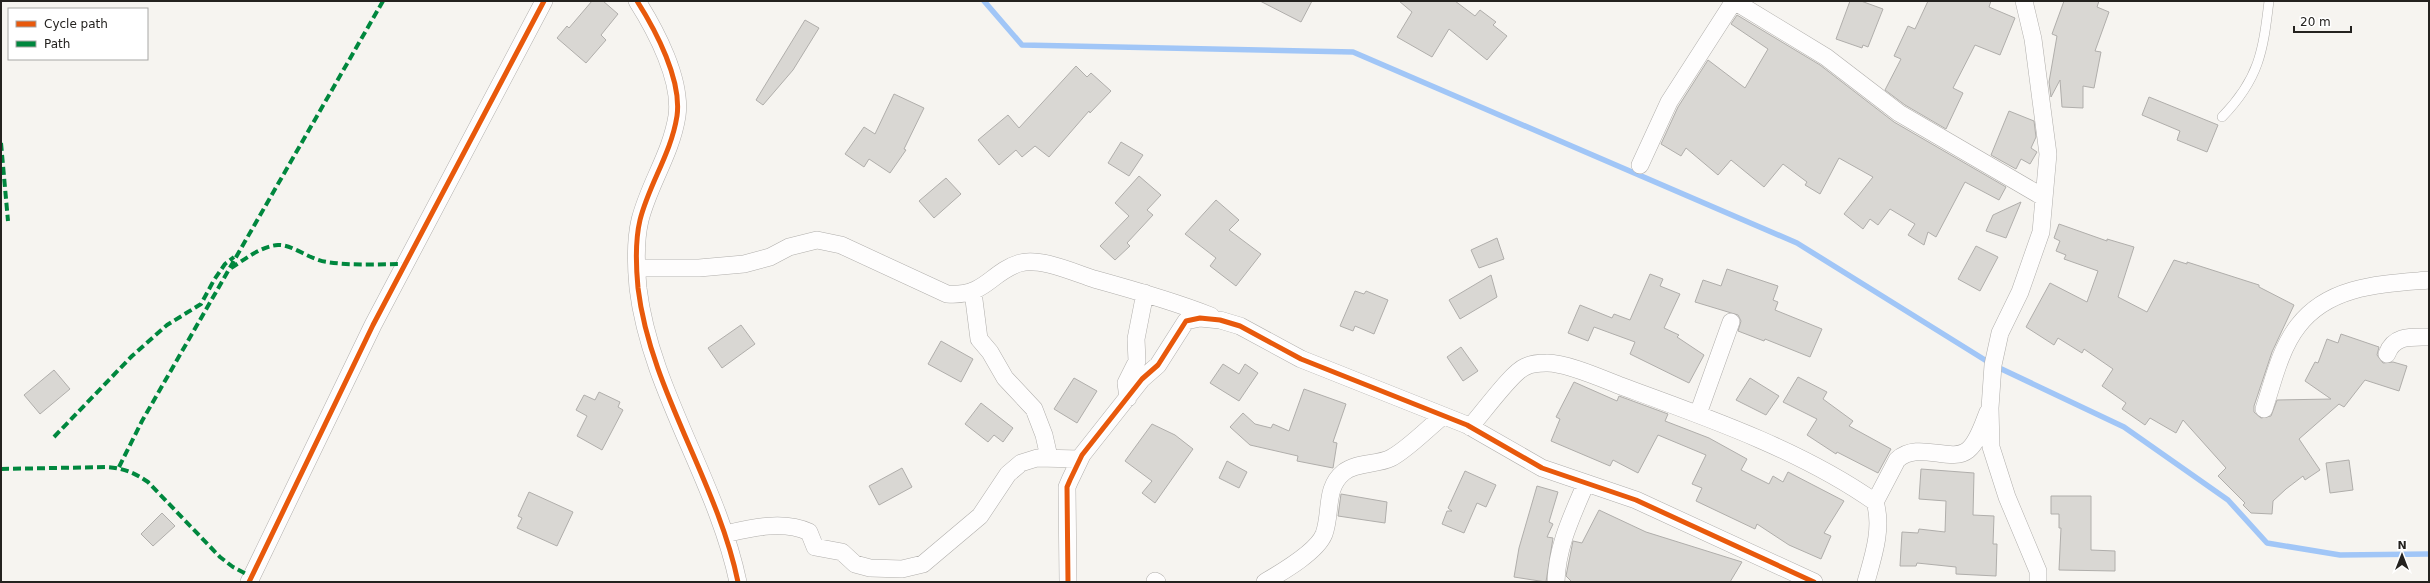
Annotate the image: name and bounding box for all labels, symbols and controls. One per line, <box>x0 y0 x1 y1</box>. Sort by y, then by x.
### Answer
legend <box>8 8 148 60</box>
scale bar <box>2294 8 2351 34</box>
text: 20 m <box>2300 15 2331 29</box>
text: Cycle path <box>44 17 108 31</box>
text: Path <box>44 37 70 51</box>
north arrow <box>2382 535 2422 575</box>
text: N <box>2397 539 2407 552</box>

